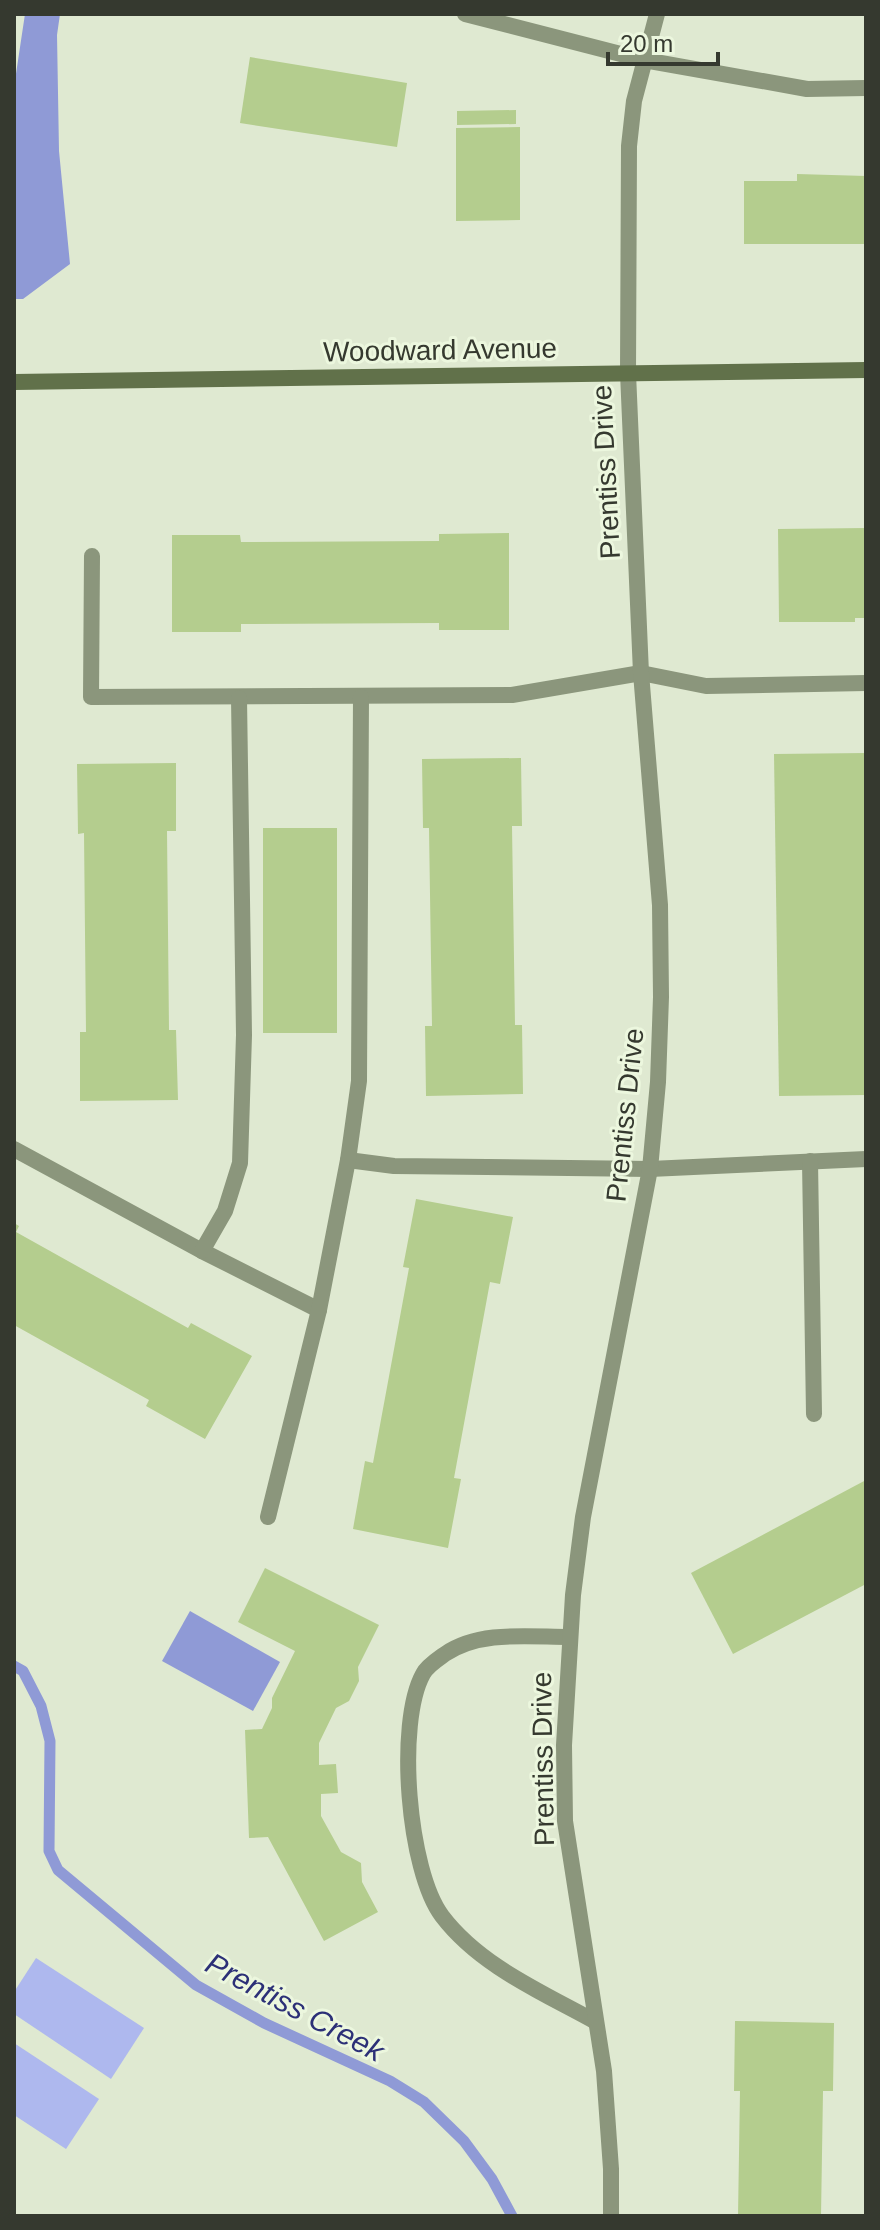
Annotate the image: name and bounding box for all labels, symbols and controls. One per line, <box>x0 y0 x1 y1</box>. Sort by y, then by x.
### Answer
scale bar <box>608 16 718 66</box>
text: 20 m <box>620 30 673 57</box>
street label: Woodward Avenue <box>323 332 557 368</box>
street label: Prentiss Drive <box>586 384 626 560</box>
street label: Prentiss Drive <box>600 1027 650 1203</box>
street label: Prentiss Drive <box>526 1672 560 1846</box>
water label: Prentiss Creek <box>200 1946 391 2069</box>

